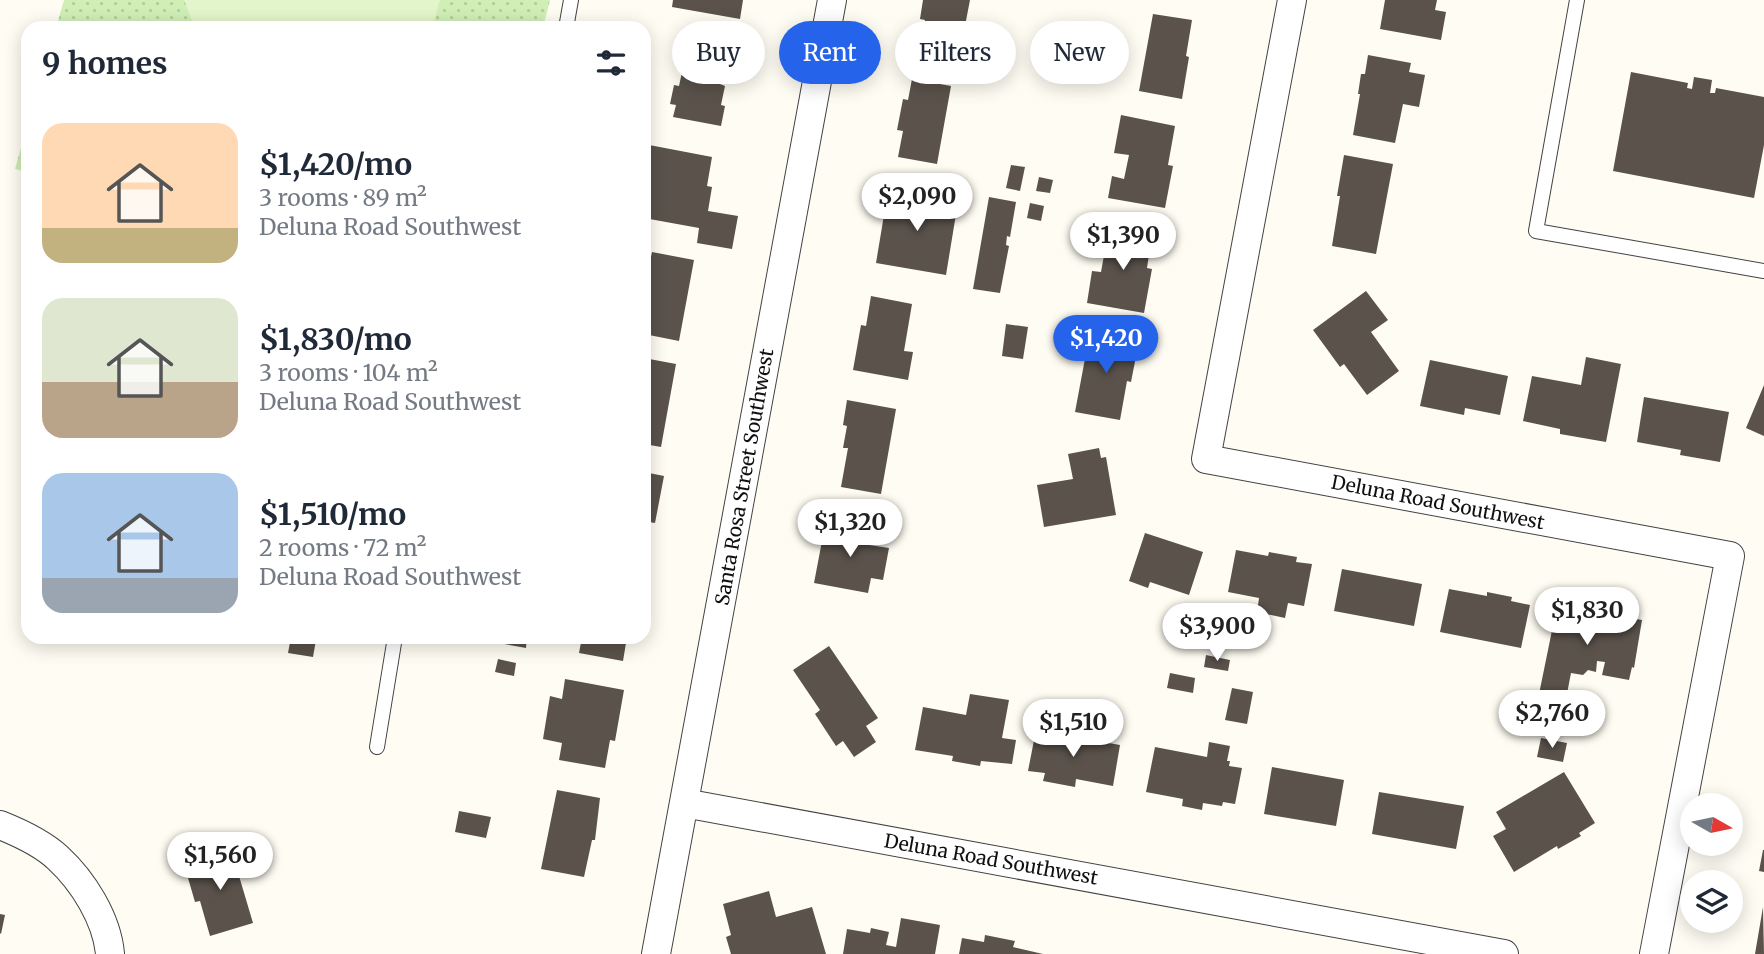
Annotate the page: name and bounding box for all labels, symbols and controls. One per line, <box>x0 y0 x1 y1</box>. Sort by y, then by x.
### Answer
chip: Buy <box>672 21 765 84</box>
chip: Rent <box>779 21 881 84</box>
chip: Filters <box>895 21 1016 84</box>
chip: New <box>1030 21 1129 84</box>
text: 9 homes <box>42 44 168 82</box>
icon: filters <box>592 44 630 82</box>
text: $1,420/mo <box>259 145 412 183</box>
icon: home <box>98 151 182 235</box>
pin: $2,090 <box>860 174 974 233</box>
text: $2,090 <box>878 181 956 210</box>
text: 3 rooms · 89 m² <box>259 183 427 212</box>
text: Deluna Road Southwest <box>259 212 521 241</box>
pin: $1,390 <box>1066 212 1180 272</box>
text: $1,390 <box>1086 220 1160 249</box>
pin: $1,420 <box>1049 316 1163 375</box>
text: $1,830/mo <box>259 320 412 358</box>
text: $1,420 <box>1069 323 1143 352</box>
icon: home <box>98 326 182 410</box>
street label: Santa Rosa Street Southwest <box>710 346 779 607</box>
text: 3 rooms · 104 m² <box>259 358 438 387</box>
text: Deluna Road Southwest <box>259 387 521 416</box>
street label: Deluna Road Southwest <box>1329 470 1547 535</box>
text: $1,510/mo <box>259 495 406 533</box>
pin: $1,320 <box>793 500 907 559</box>
icon: home <box>98 501 182 585</box>
text: $1,320 <box>814 507 887 536</box>
text: 2 rooms · 72 m² <box>259 533 426 562</box>
text: Deluna Road Southwest <box>259 562 521 591</box>
pin: $1,830 <box>1530 588 1644 647</box>
text: $1,830 <box>1550 595 1624 624</box>
pin: $3,900 <box>1160 604 1274 663</box>
text: $3,900 <box>1178 611 1256 640</box>
pin: $2,760 <box>1495 690 1609 750</box>
text: $2,760 <box>1515 698 1589 727</box>
pin: $1,510 <box>1016 700 1130 759</box>
text: $1,510 <box>1039 707 1107 736</box>
north arrow <box>1680 793 1743 856</box>
map controls <box>1680 793 1743 933</box>
street label: Deluna Road Southwest <box>882 828 1100 890</box>
pin: $1,560 <box>163 832 277 892</box>
text: $1,560 <box>183 840 257 869</box>
button: layers <box>1680 870 1743 933</box>

